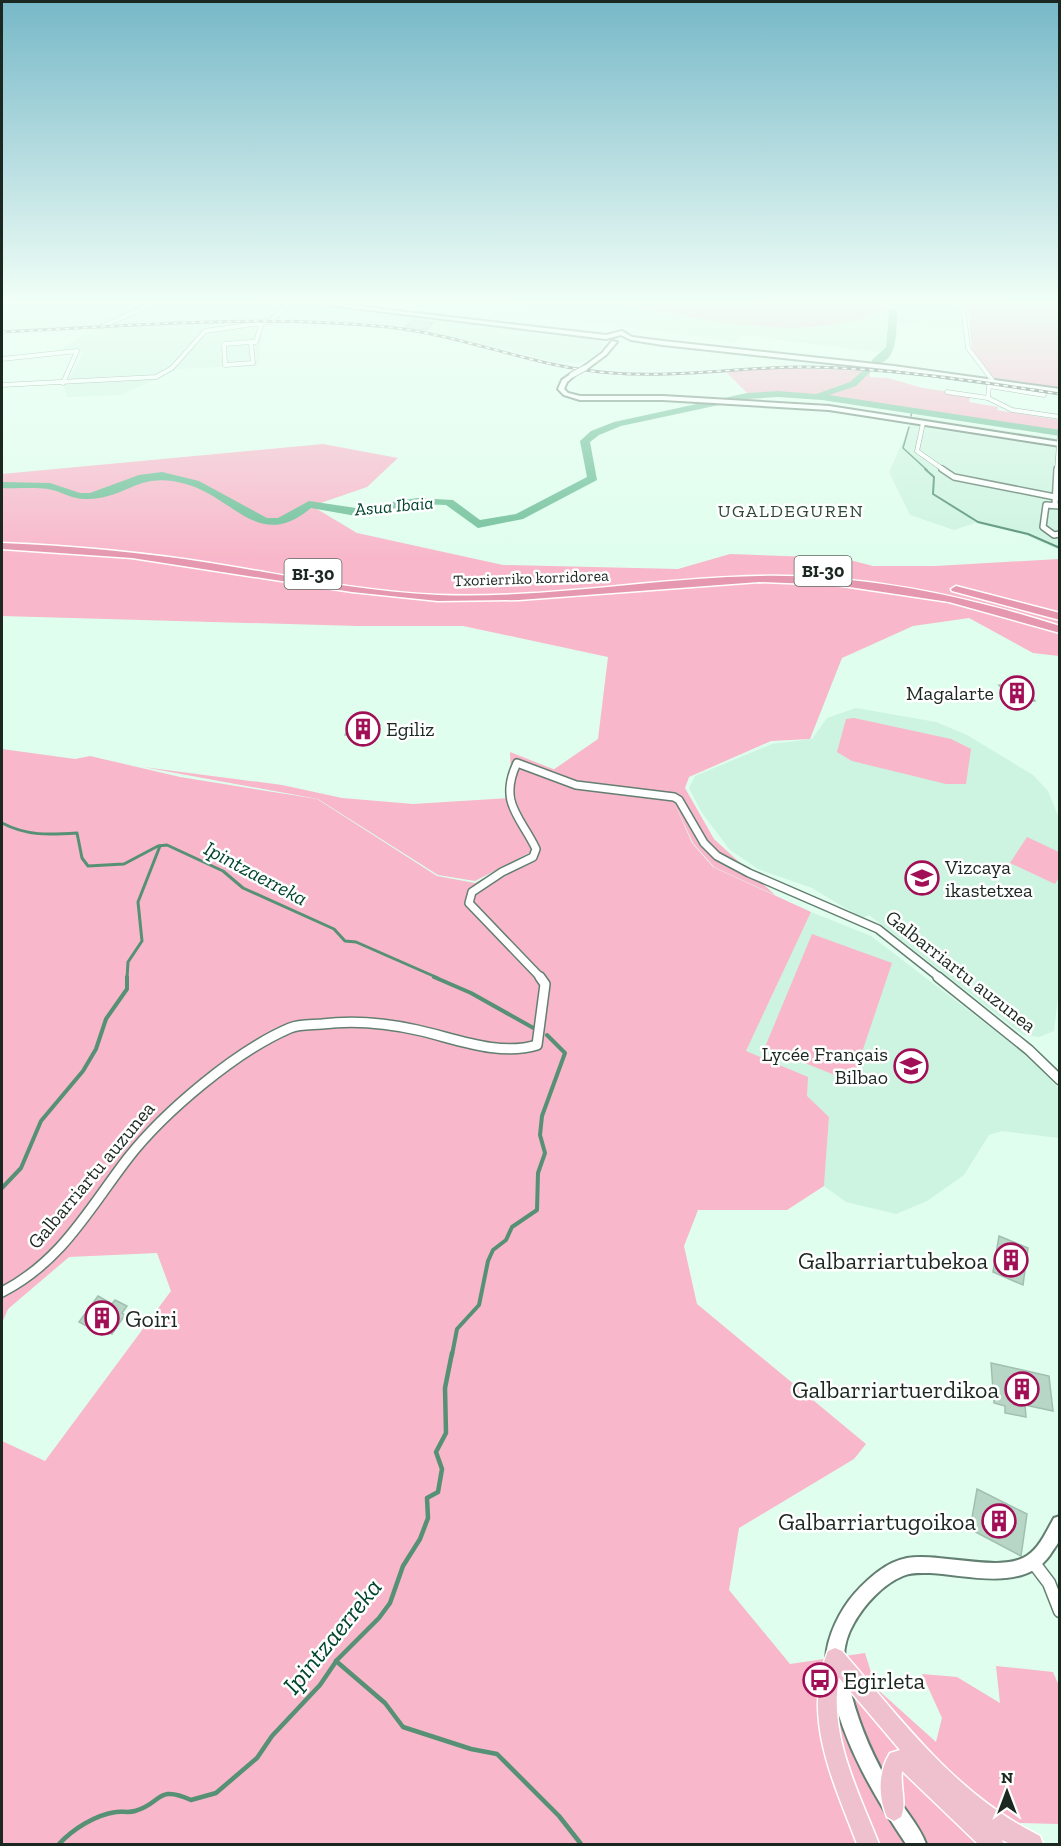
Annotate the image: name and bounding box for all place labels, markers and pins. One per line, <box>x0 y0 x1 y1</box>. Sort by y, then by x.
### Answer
building icon: Magalarte <box>999 675 1035 711</box>
place label: Magalarte <box>906 681 994 705</box>
building icon: Egiliz <box>345 711 381 747</box>
place label: Egiliz <box>386 717 435 741</box>
place label: Vizcaya ikastetxea <box>944 855 1033 902</box>
school or university icon: Vizcaya ikastetxea <box>904 860 940 896</box>
place label: Lycée Français Bilbao <box>761 1042 888 1089</box>
school or university icon: Lycée Français Bilbao <box>893 1048 929 1084</box>
building icon: Galbarriartubekoa <box>993 1242 1029 1278</box>
place label: Galbarriartubekoa <box>798 1246 988 1275</box>
building icon: Goiri <box>84 1300 120 1336</box>
place label: Goiri <box>125 1304 178 1333</box>
building icon: Galbarriartuerdikoa <box>1004 1371 1040 1407</box>
place label: Galbarriartuerdikoa <box>792 1375 999 1404</box>
building icon: Galbarriartugoikoa <box>981 1503 1017 1539</box>
place label: Galbarriartugoikoa <box>778 1507 976 1536</box>
bus stop icon: Egirleta <box>802 1662 838 1698</box>
place label: Egirleta <box>843 1666 925 1695</box>

